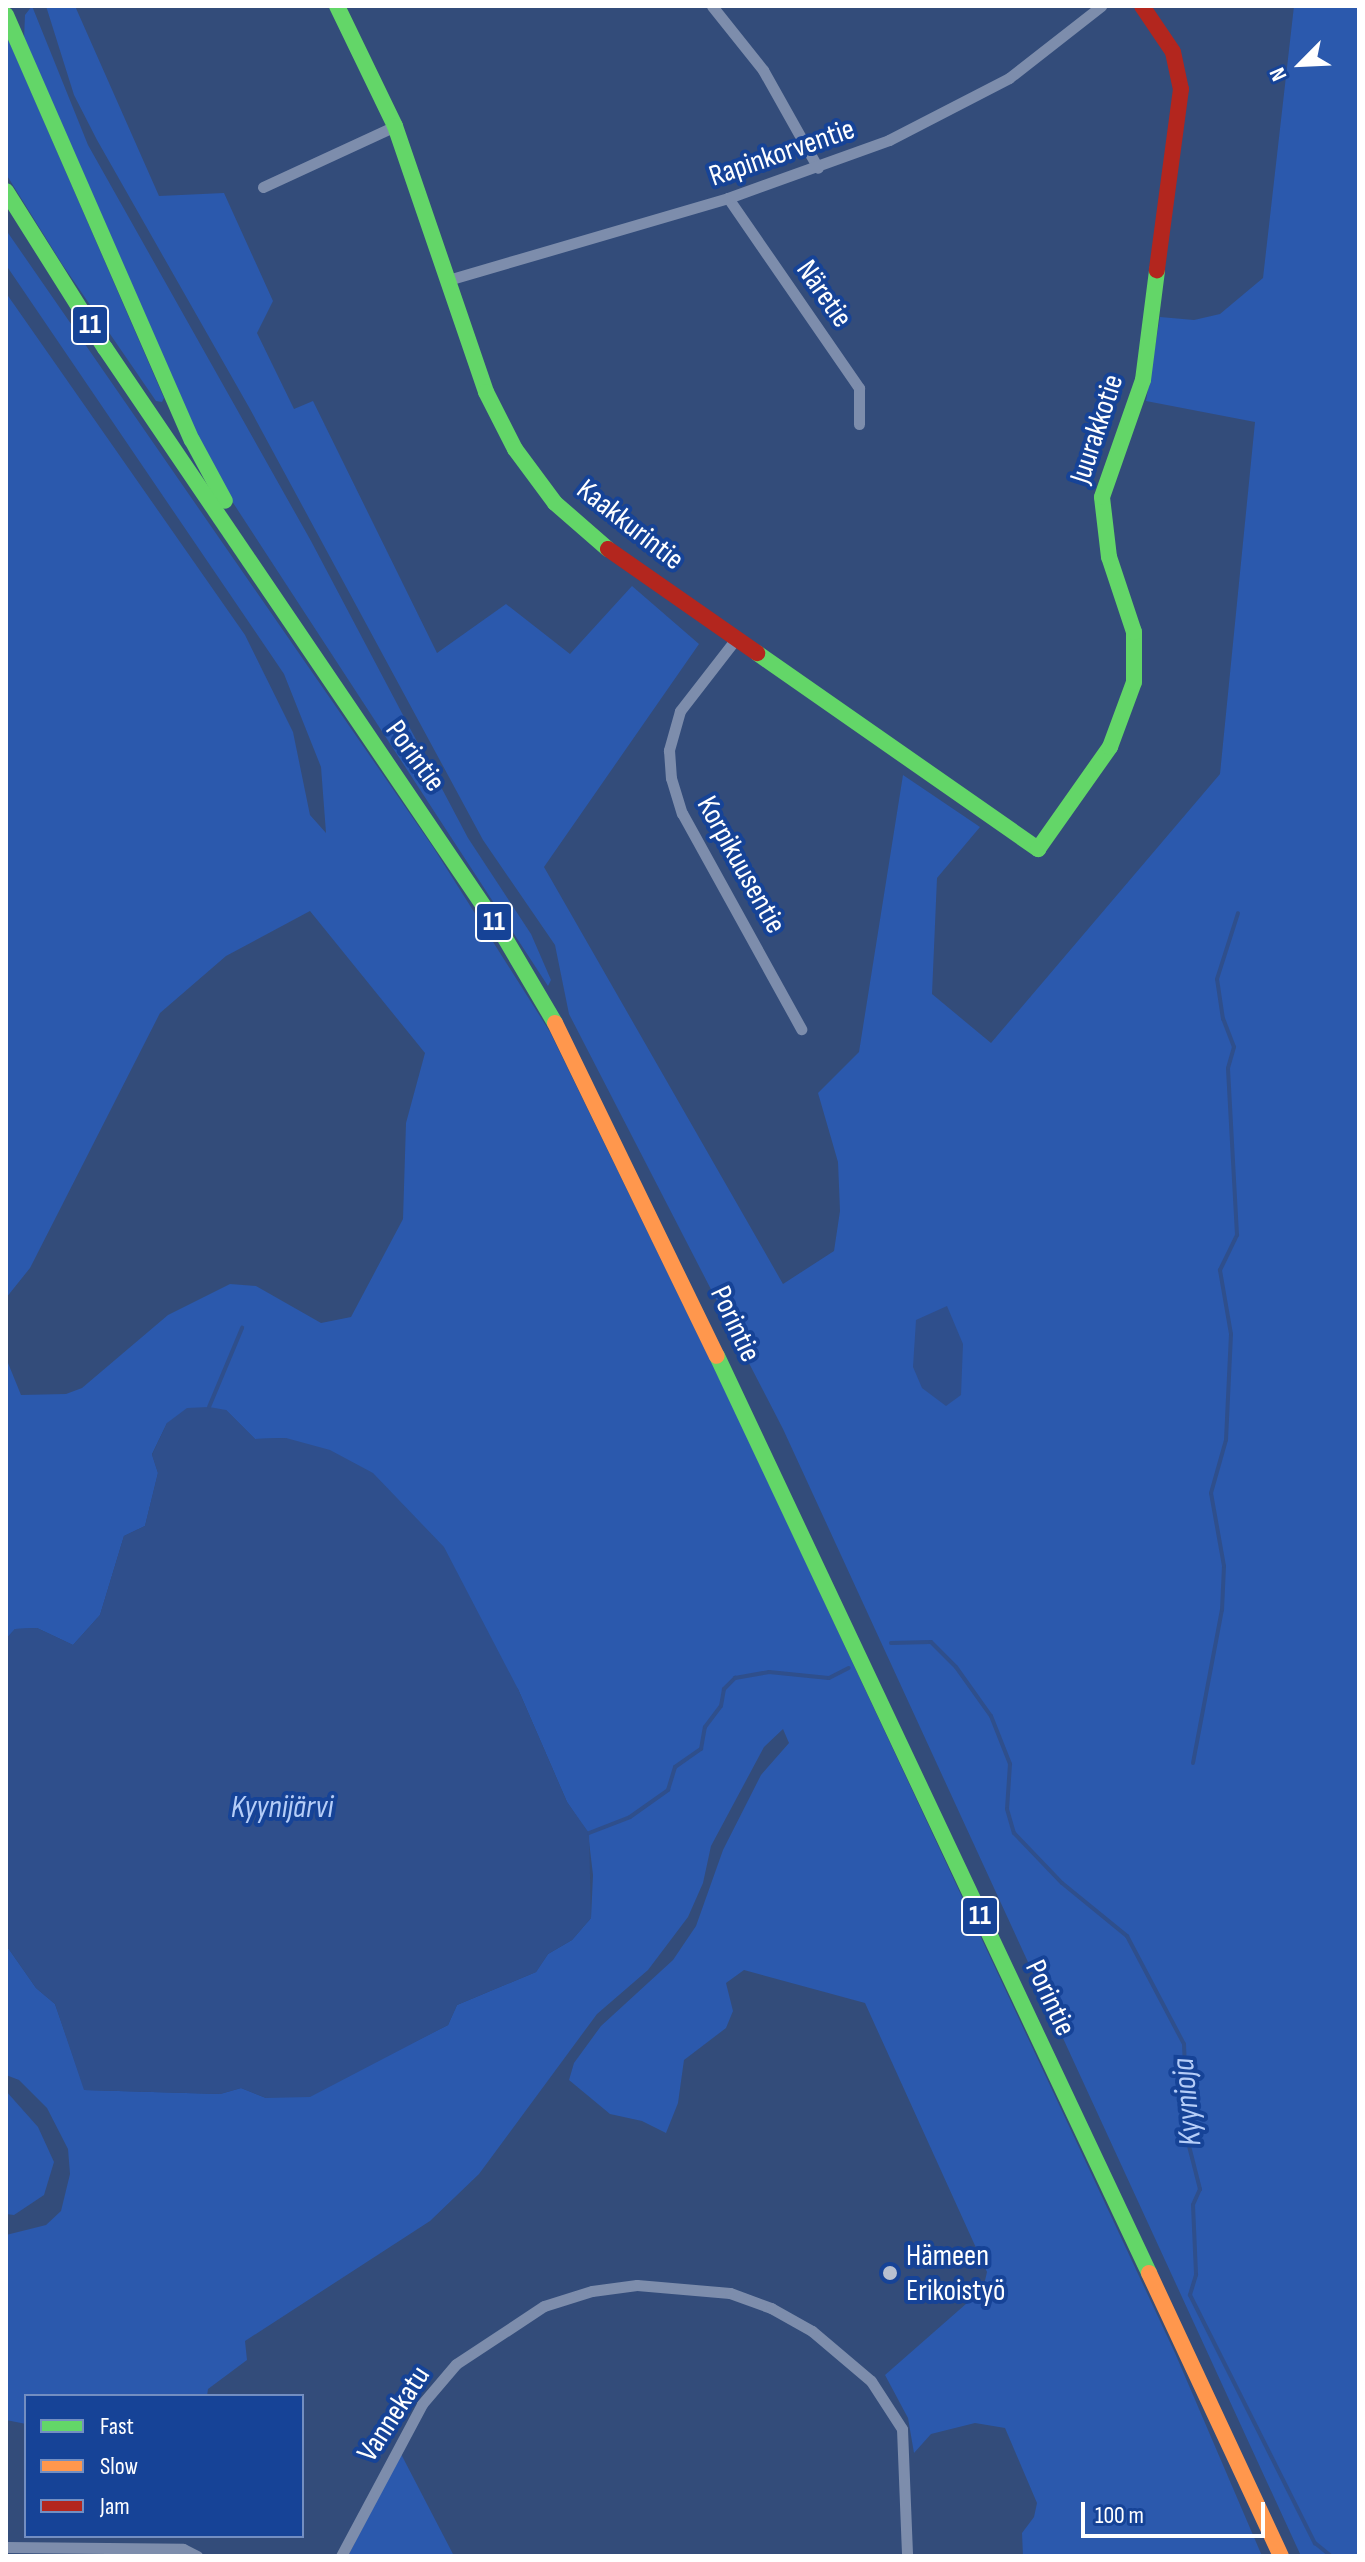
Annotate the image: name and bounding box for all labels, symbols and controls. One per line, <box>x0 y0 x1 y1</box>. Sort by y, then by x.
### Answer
north arrow <box>1261 24 1341 104</box>
text: N <box>1264 63 1293 85</box>
street label: Rapinkorventie <box>705 111 859 195</box>
street label: Näretie <box>788 253 860 335</box>
road number: 11 <box>70 301 110 349</box>
street label: Juurakkotie <box>1062 370 1132 488</box>
street label: Kaakkurintie <box>569 472 691 578</box>
street label: Porintie <box>377 713 453 799</box>
street label: Korpikuusentie <box>689 790 793 940</box>
road number: 11 <box>474 898 514 946</box>
street label: Porintie <box>702 1281 768 1367</box>
water label: Kyynijärvi <box>231 1789 333 1827</box>
road number: 11 <box>960 1892 1000 1940</box>
street label: Porintie <box>1017 1955 1083 2041</box>
water label: Kyynioja <box>1165 2056 1211 2148</box>
place label: Hämeen Erikoistyö <box>906 2238 1005 2308</box>
marker: Hämeen Erikoistyö <box>881 2264 899 2282</box>
street label: Vannekatu <box>350 2360 438 2468</box>
legend <box>24 2394 304 2538</box>
text: Fast <box>100 2412 134 2441</box>
text: Slow <box>100 2452 138 2481</box>
scale bar <box>1085 2486 1269 2536</box>
text: Jam <box>100 2492 130 2521</box>
text: 100 m <box>1095 2501 1144 2530</box>

